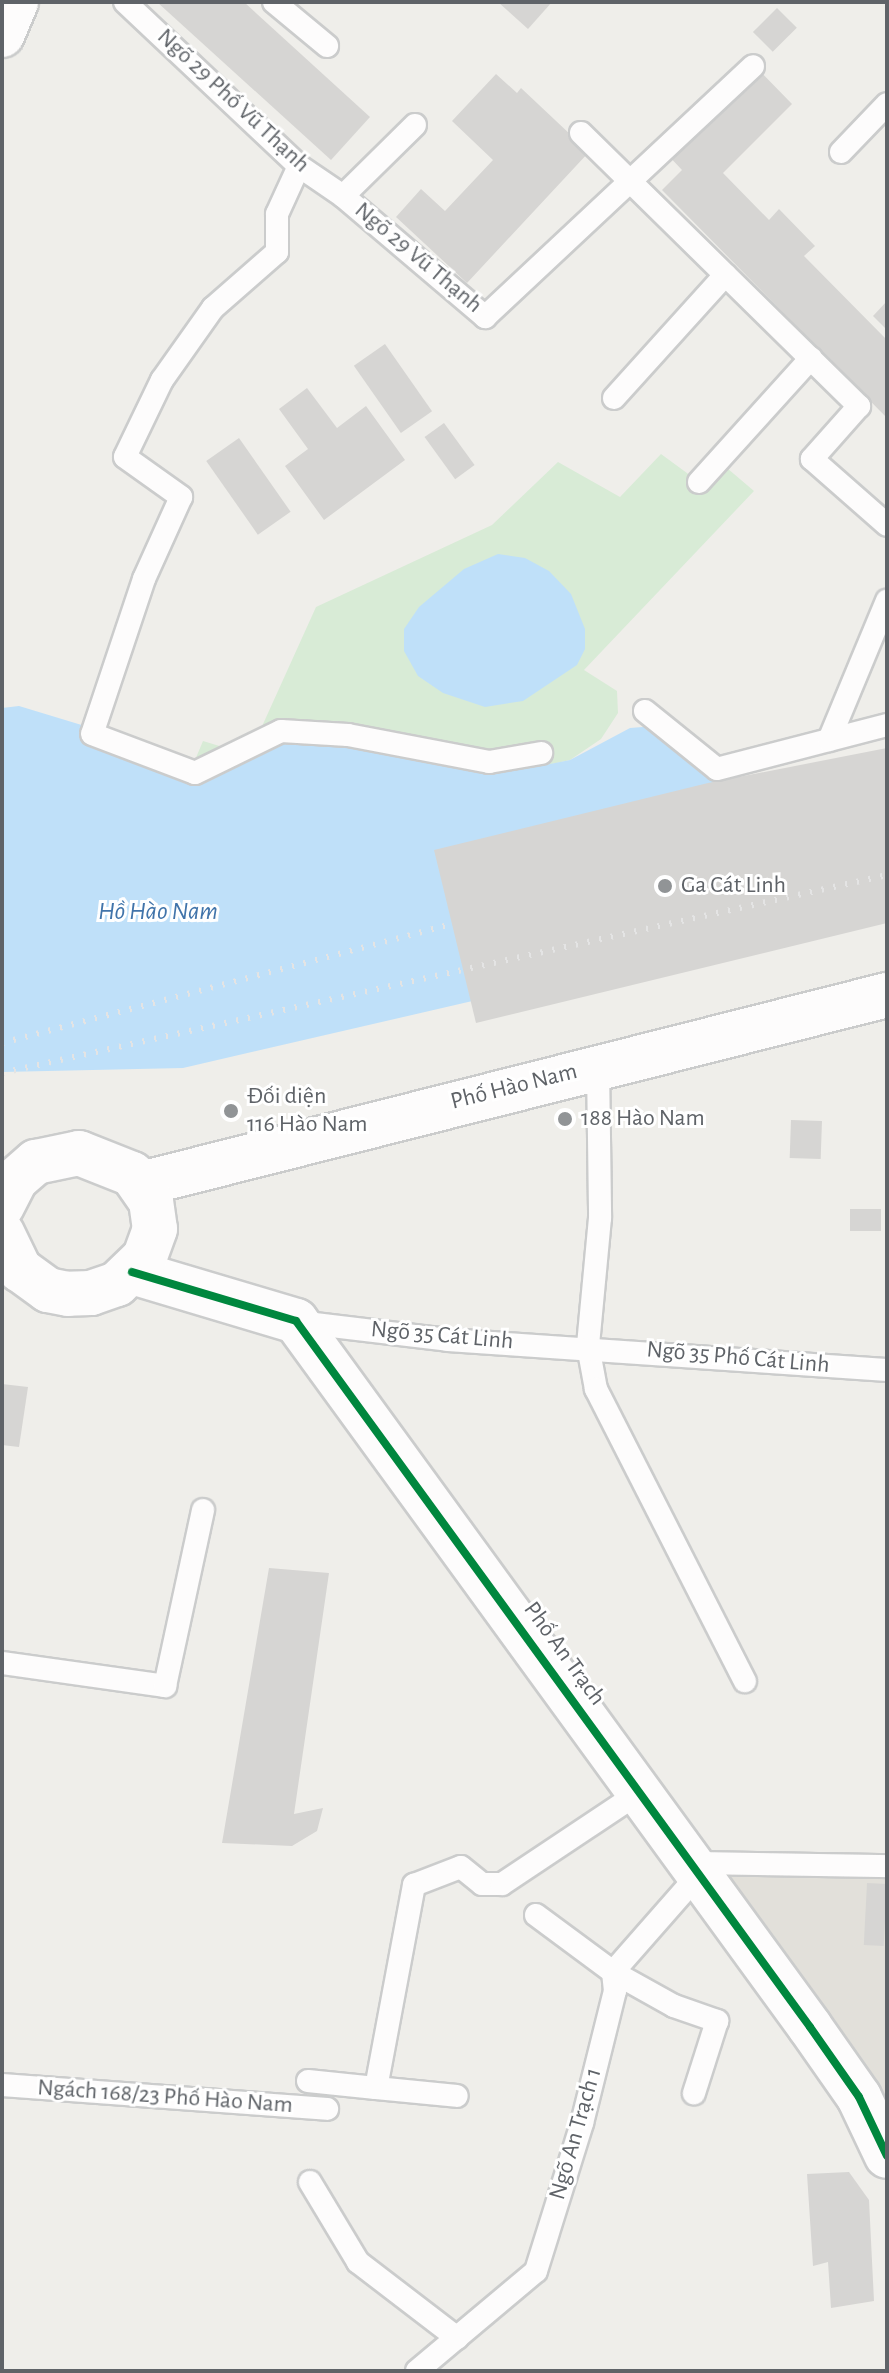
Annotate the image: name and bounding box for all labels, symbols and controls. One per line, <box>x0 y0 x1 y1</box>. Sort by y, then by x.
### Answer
street label: Ngõ 29 Phố Vũ Thạnh <box>151 23 315 179</box>
street label: Ngõ 29 Vũ Thạnh <box>348 196 488 320</box>
place label: Ga Cát Linh <box>681 872 786 900</box>
marker: Ga Cát Linh <box>656 877 674 895</box>
water label: Hồ Hào Nam <box>98 896 218 928</box>
street label: Phố Hào Nam <box>448 1057 580 1117</box>
place label: Đối diện 116 Hào Nam <box>247 1083 367 1139</box>
marker: Đối diện 116 Hào Nam <box>222 1102 240 1120</box>
place label: 188 Hào Nam <box>581 1105 705 1133</box>
marker: 188 Hào Nam <box>556 1110 574 1128</box>
street label: Ngõ 35 Cát Linh <box>370 1315 514 1357</box>
street label: Ngõ 35 Phố Cát Linh <box>645 1336 831 1380</box>
street label: Phố An Trạch <box>517 1597 611 1711</box>
street label: Ngõ An Trạch 1 <box>543 2065 609 2203</box>
street label: Ngách 168/23 Phố Hào Nam <box>36 2074 294 2120</box>

